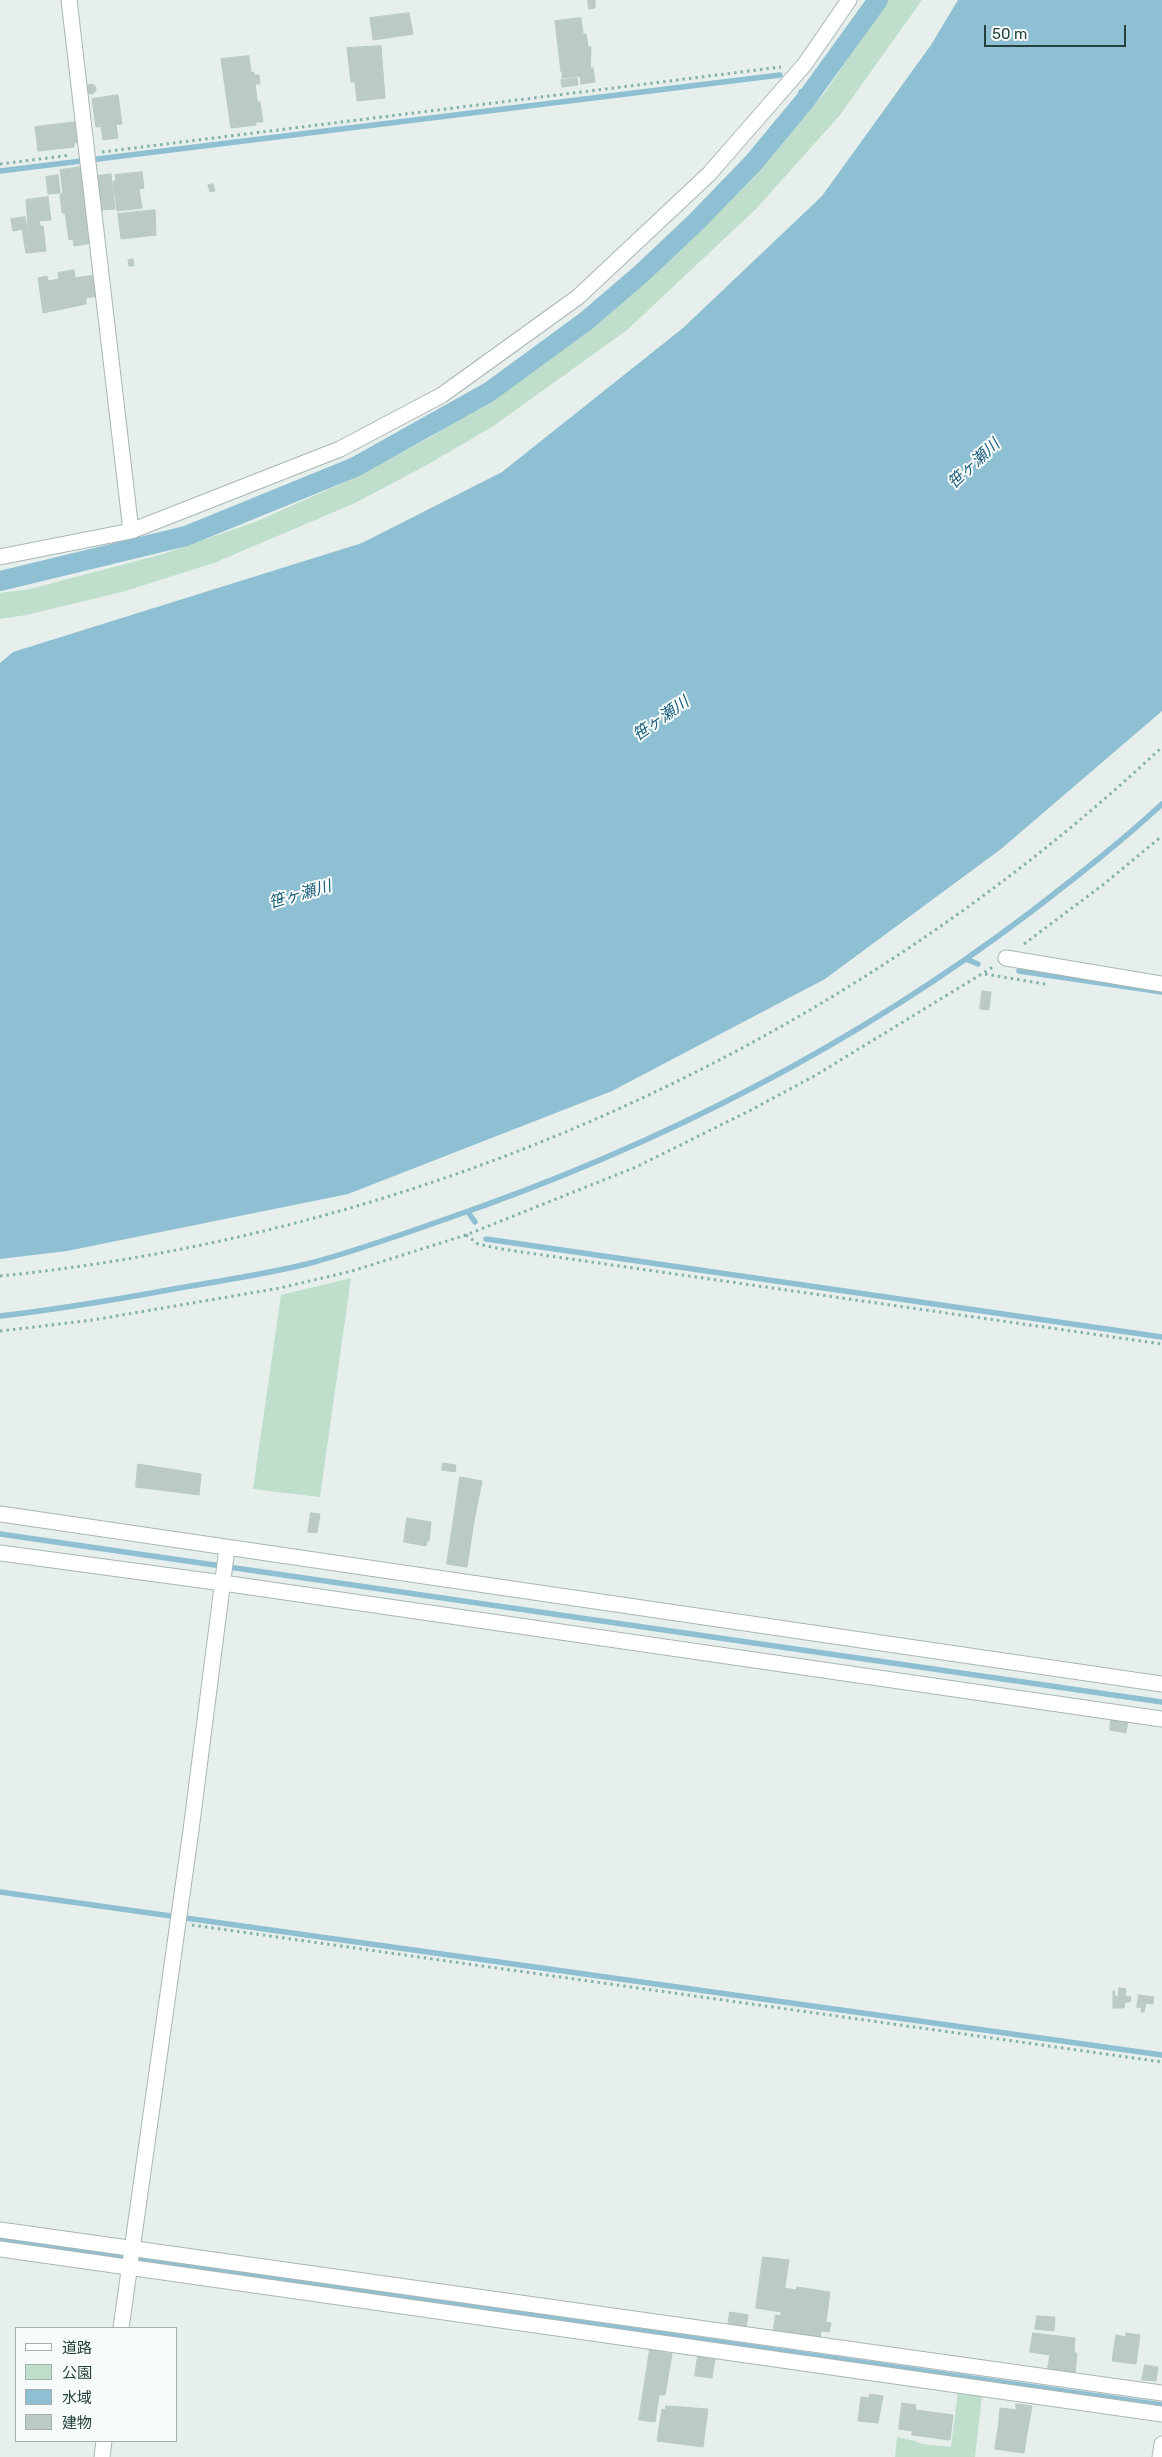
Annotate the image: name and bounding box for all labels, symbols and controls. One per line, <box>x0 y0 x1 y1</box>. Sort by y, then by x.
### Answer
scale bar <box>987 15 1130 47</box>
text: 50 m <box>992 25 1027 43</box>
water label: 笹ヶ瀬川 <box>944 435 1004 493</box>
water label: 笹ヶ瀬川 <box>629 693 693 745</box>
water label: 笹ヶ瀬川 <box>267 877 333 913</box>
legend <box>15 2327 178 2442</box>
text: 道路 <box>62 2339 92 2357</box>
text: 公園 <box>62 2364 92 2382</box>
text: 水域 <box>62 2389 92 2407</box>
text: 建物 <box>62 2414 92 2432</box>

